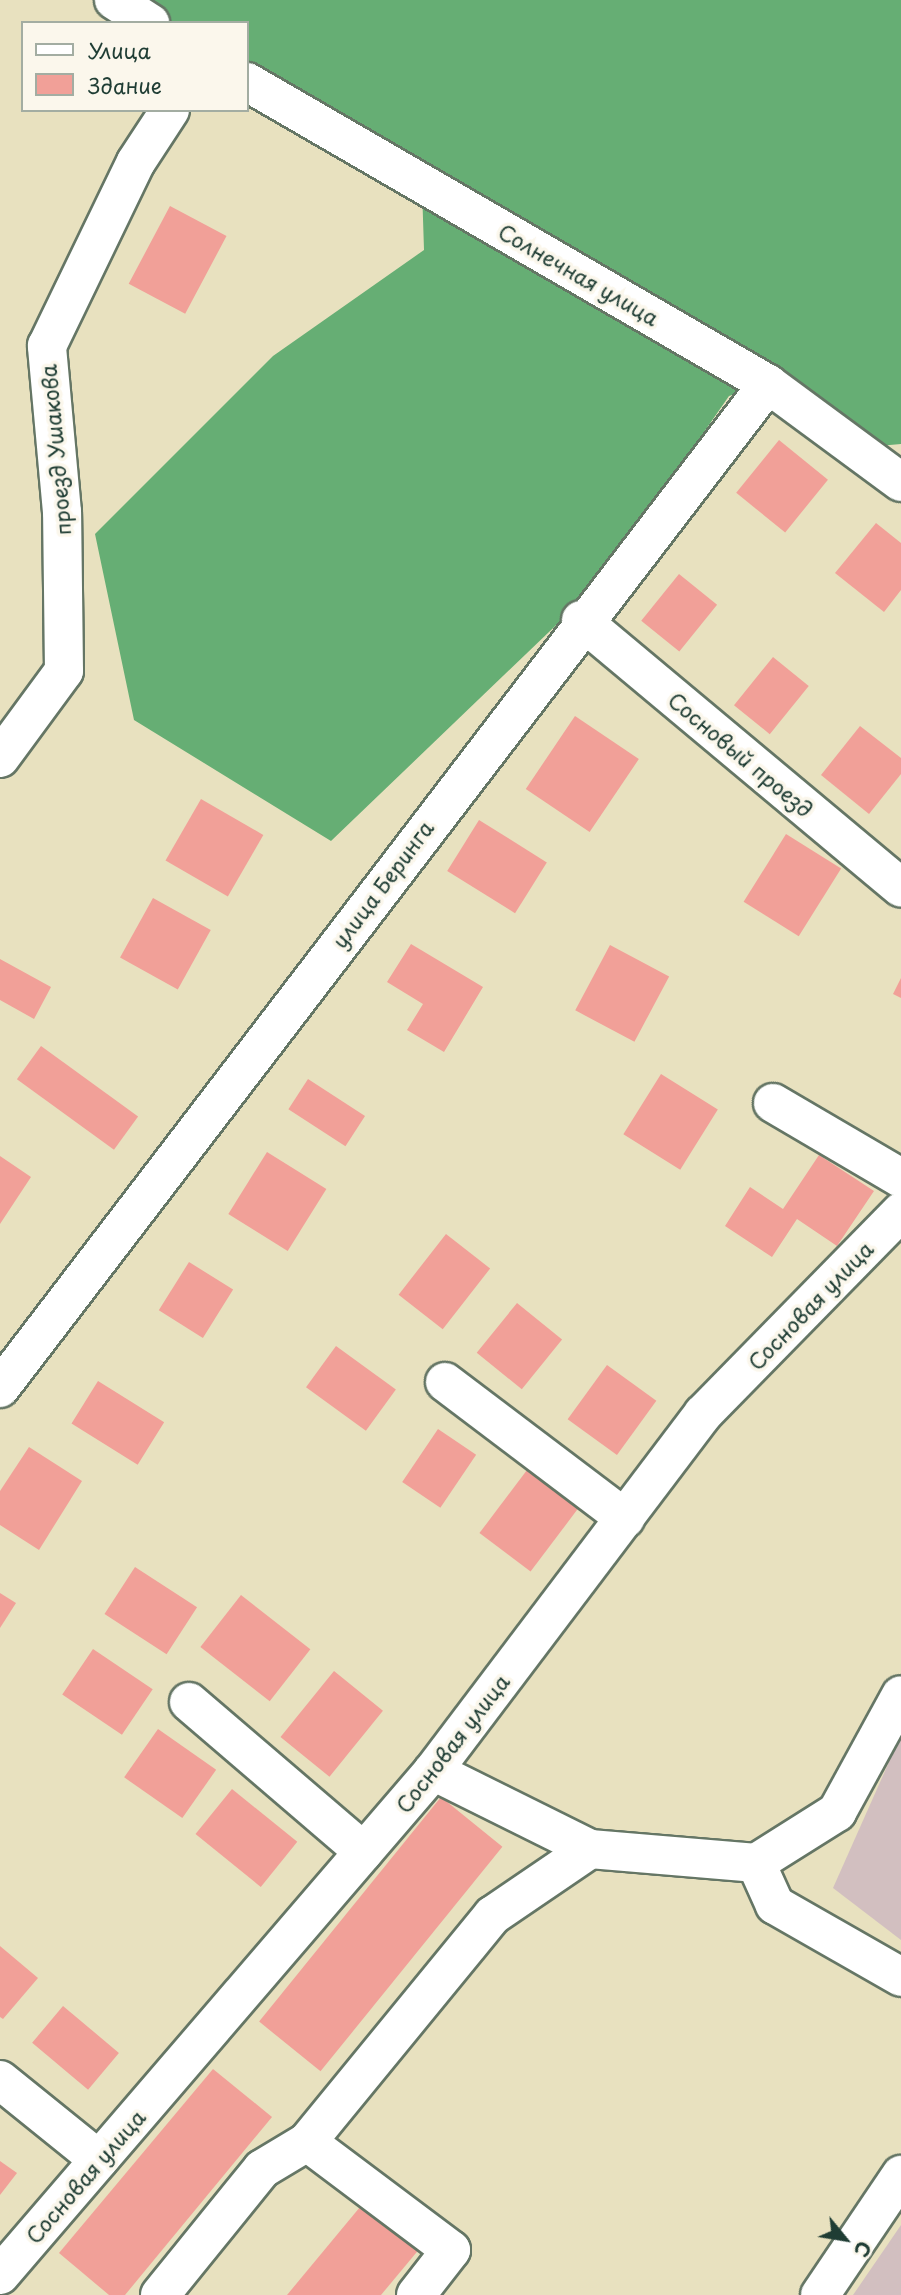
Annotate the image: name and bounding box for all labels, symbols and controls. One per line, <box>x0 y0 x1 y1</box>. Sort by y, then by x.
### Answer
legend <box>21 21 248 112</box>
text: Улица <box>88 34 151 66</box>
text: Здание <box>88 69 162 101</box>
street label: Солнечная улица <box>494 218 664 330</box>
street label: проезд Ушакова <box>35 363 75 537</box>
street label: Сосновый проезд <box>664 687 818 821</box>
street label: улица Беринга <box>326 815 438 953</box>
street label: Сосновая улица <box>742 1235 878 1375</box>
street label: Сосновая улица <box>390 1669 514 1817</box>
street label: Сосновая улица <box>20 2104 150 2248</box>
north arrow <box>810 2204 880 2274</box>
text: С <box>847 2236 879 2263</box>

